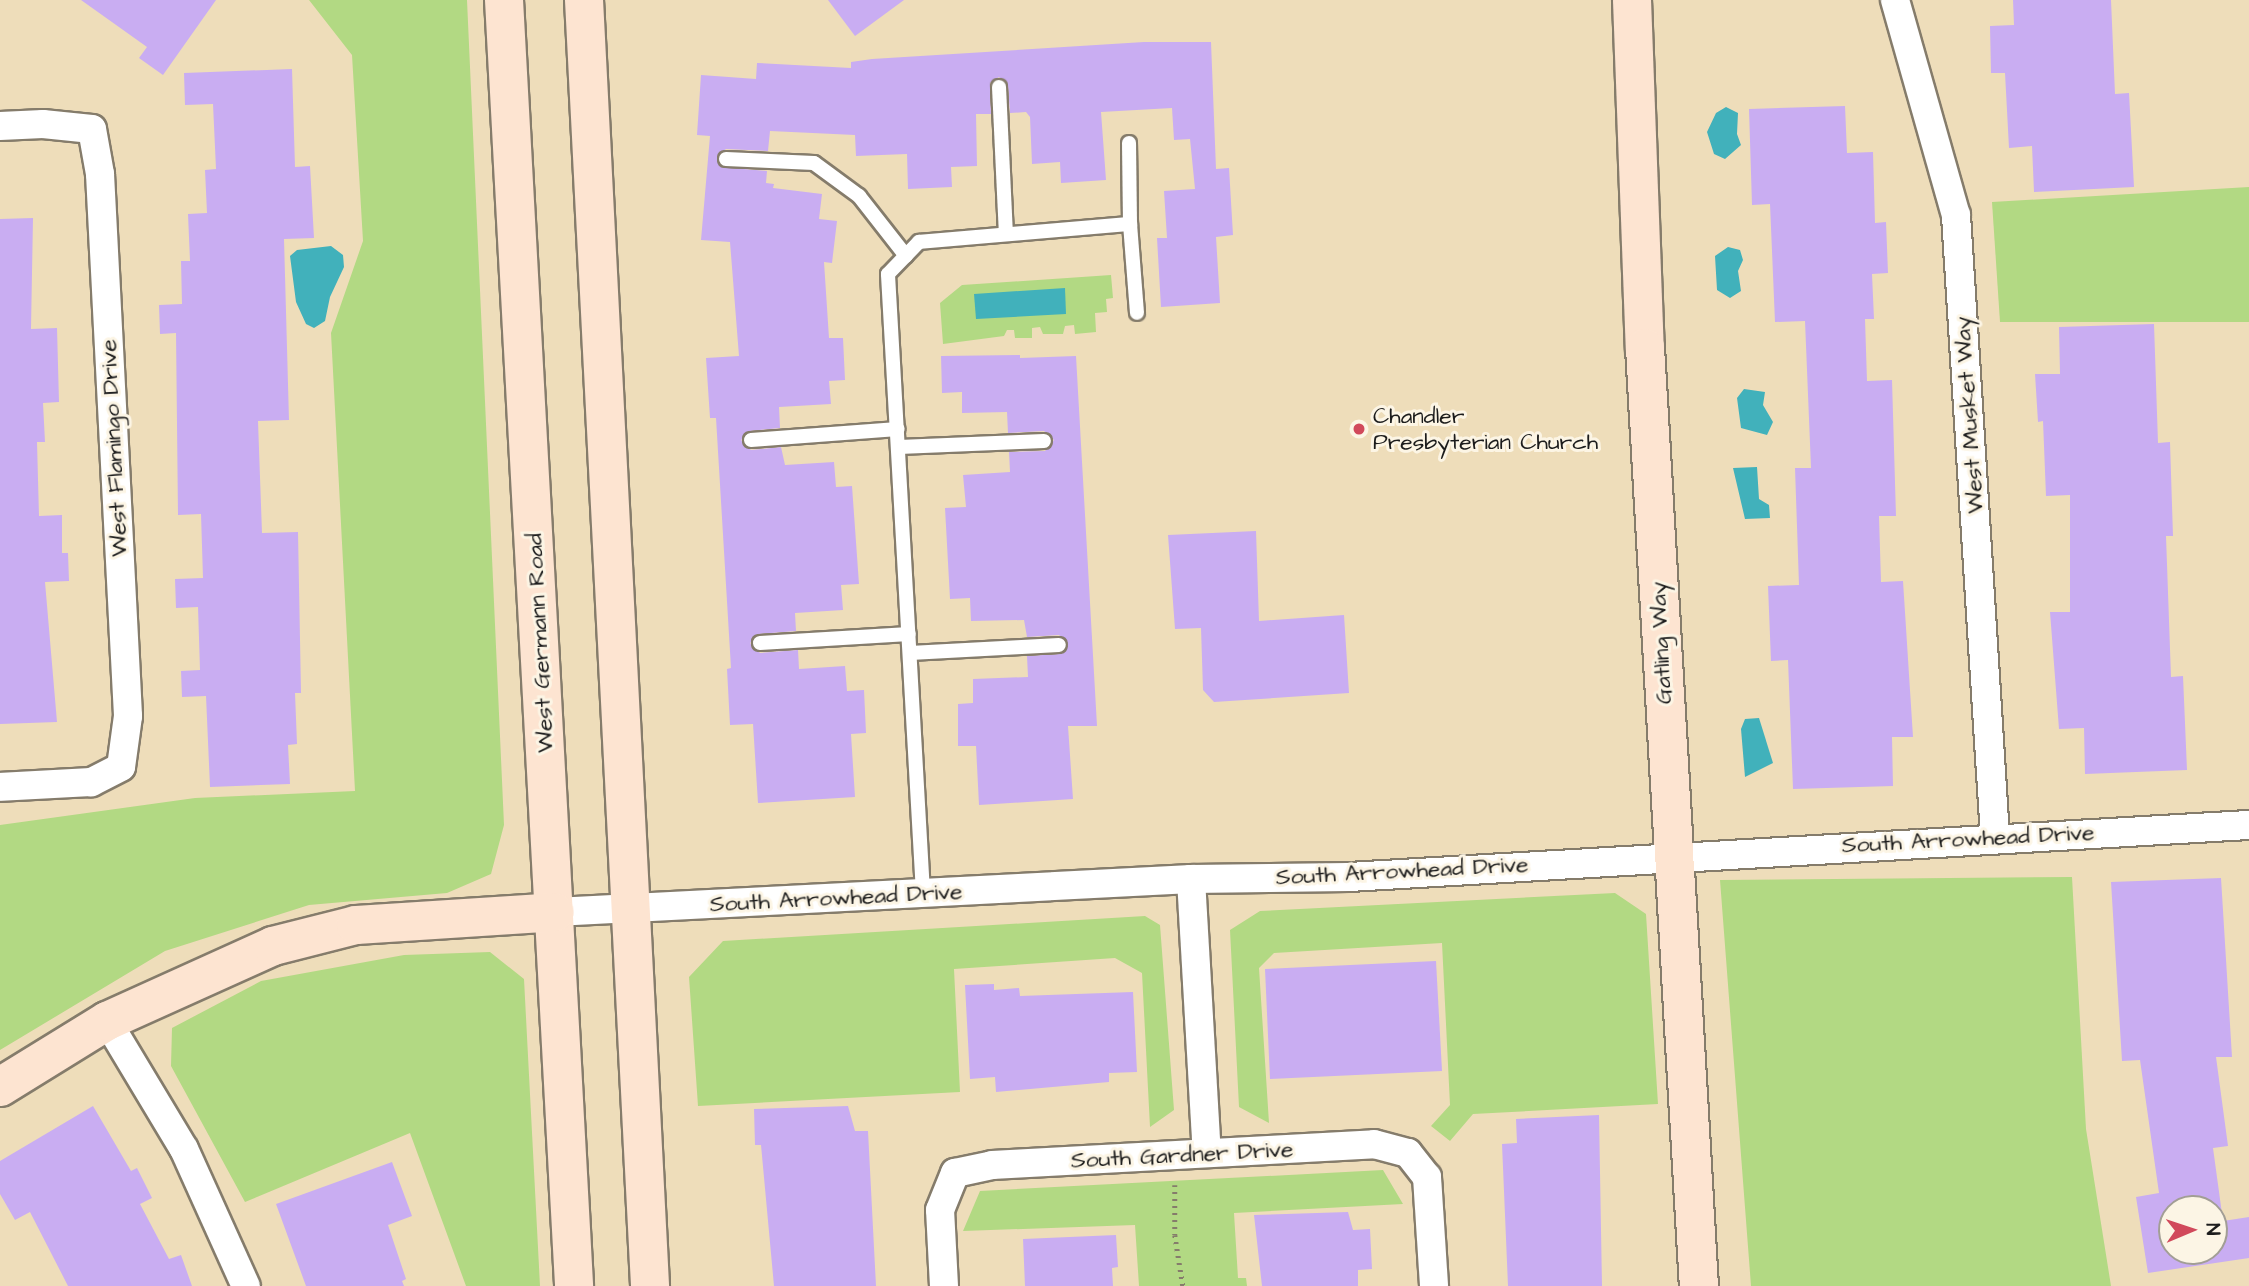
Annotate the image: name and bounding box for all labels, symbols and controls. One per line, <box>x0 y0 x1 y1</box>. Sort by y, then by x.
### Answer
street label: West Musket Way <box>1948 316 1990 514</box>
street label: West Flamingo Drive <box>95 339 133 557</box>
place label: Chandler Presbyterian Church <box>1373 402 1598 456</box>
marker: Chandler Presbyterian Church <box>1351 421 1367 437</box>
street label: West Germann Road <box>520 533 560 753</box>
street label: Gatling Way <box>1644 581 1678 705</box>
street label: South Arrowhead Drive <box>1841 819 2095 859</box>
street label: South Arrowhead Drive <box>1275 851 1529 891</box>
street label: South Arrowhead Drive <box>709 878 963 918</box>
street label: South Gardner Drive <box>1070 1135 1294 1175</box>
north arrow <box>2158 1195 2228 1265</box>
text: N <box>2199 1223 2226 1236</box>

